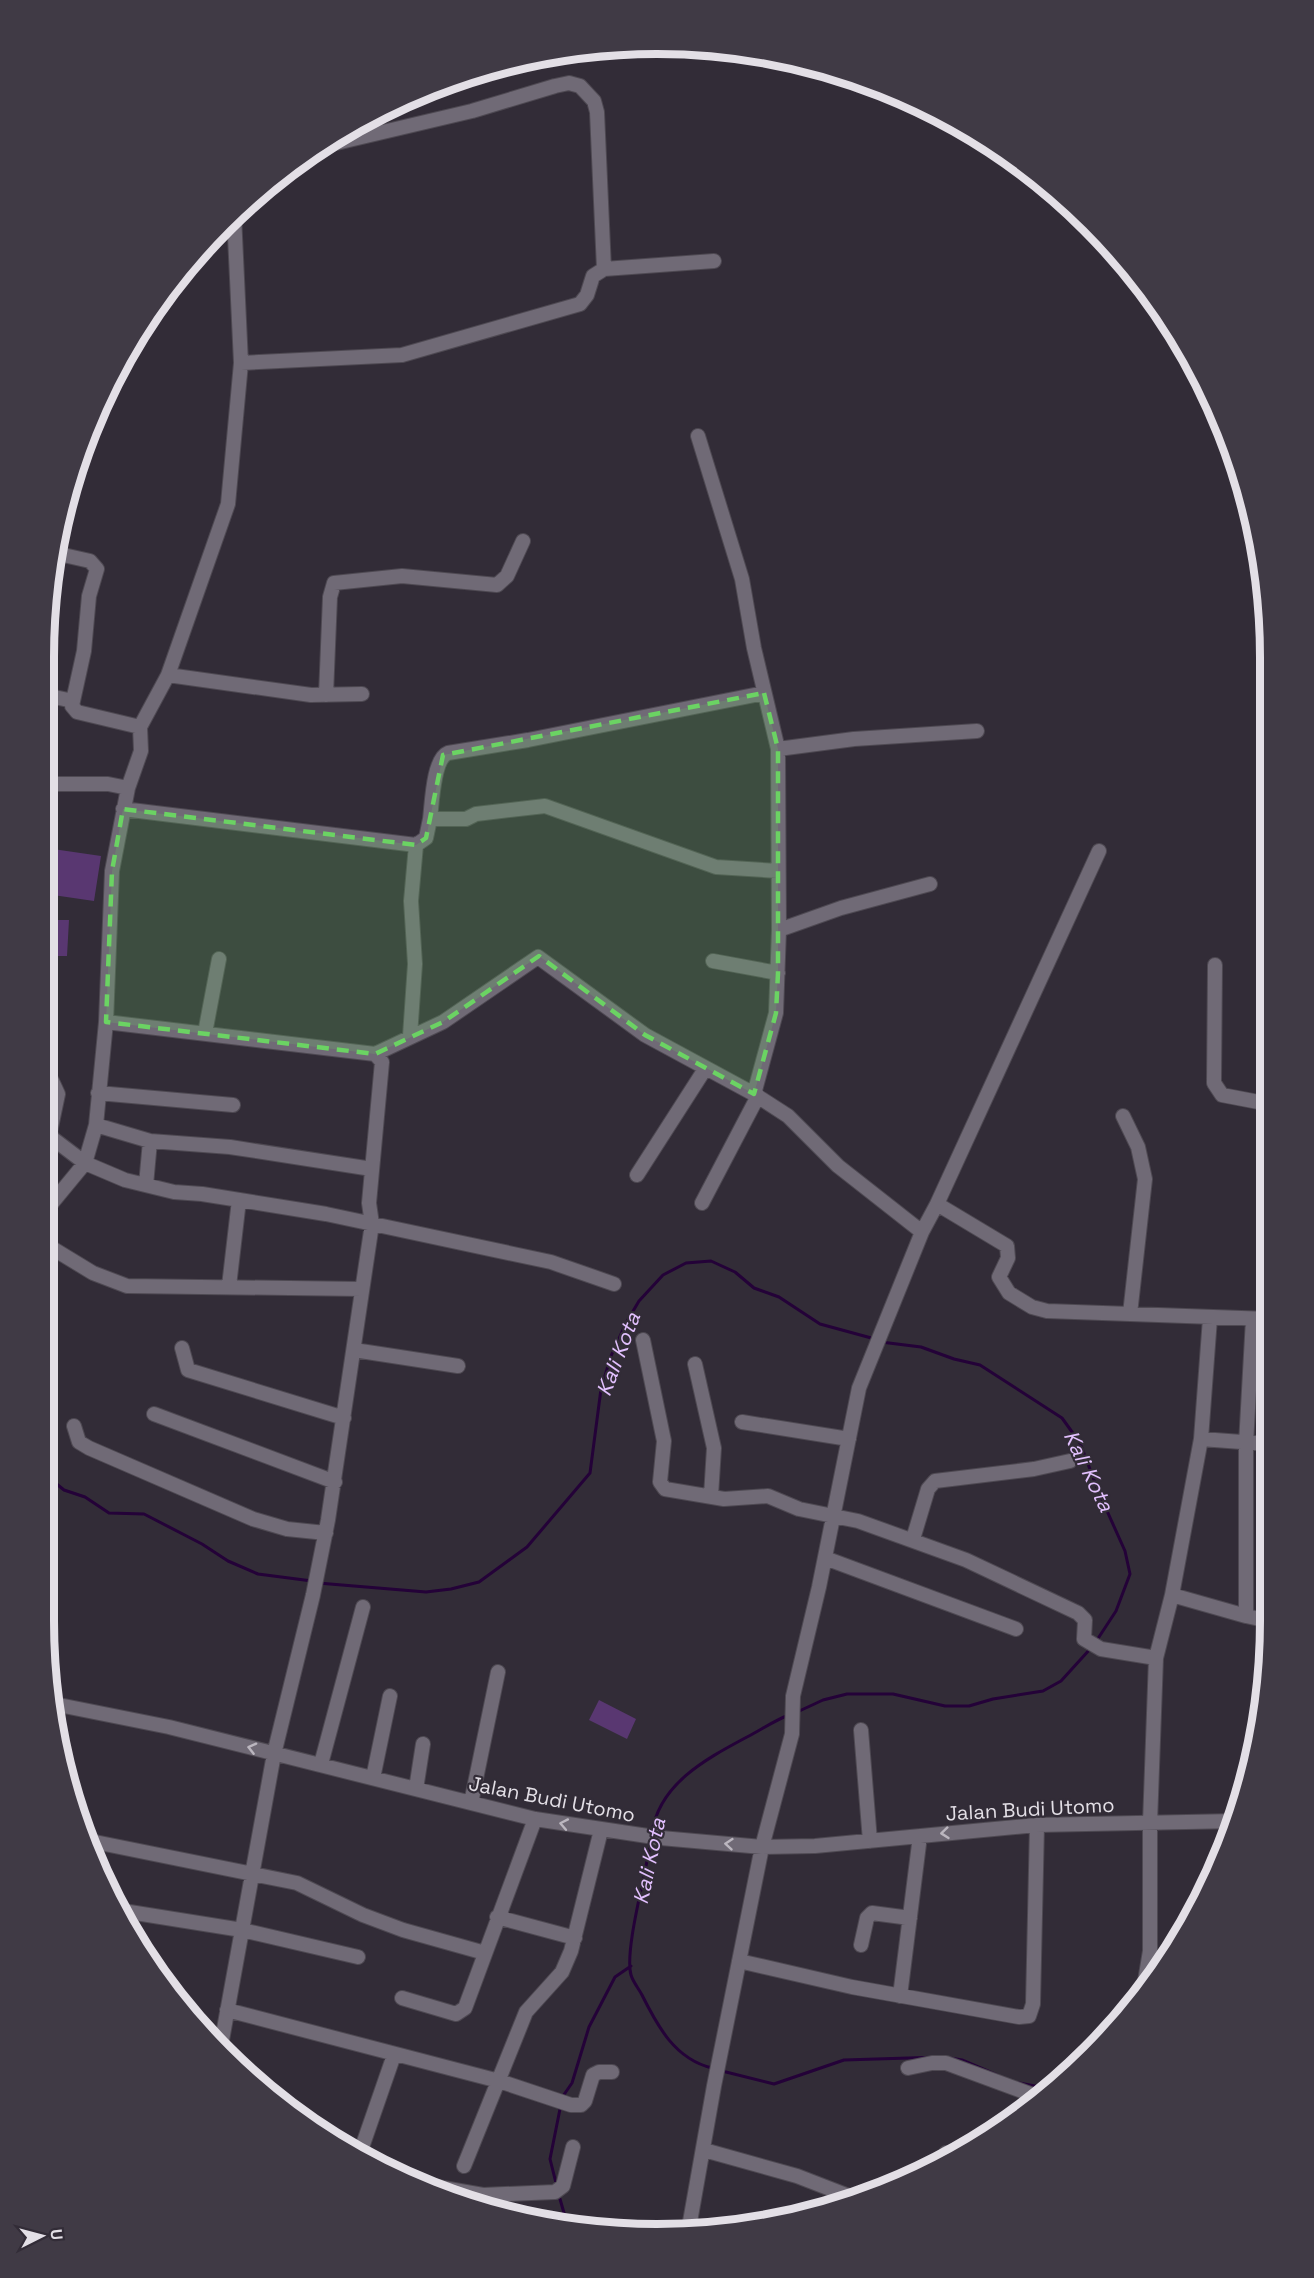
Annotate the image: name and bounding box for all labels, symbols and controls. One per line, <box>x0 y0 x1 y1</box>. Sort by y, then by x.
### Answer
water label: Kali Kota <box>590 1308 647 1400</box>
water label: Kali Kota <box>1058 1426 1121 1517</box>
one-way arrow <box>248 1743 258 1756</box>
street label: Jalan Budi Utomo <box>467 1770 637 1828</box>
street label: Jalan Budi Utomo <box>945 1792 1115 1826</box>
water label: Kali Kota <box>627 1815 671 1906</box>
one-way arrow <box>560 1818 570 1831</box>
one-way arrow <box>940 1826 949 1839</box>
one-way arrow <box>725 1838 734 1851</box>
north arrow <box>12 2206 72 2266</box>
text: U <box>45 2228 67 2241</box>

